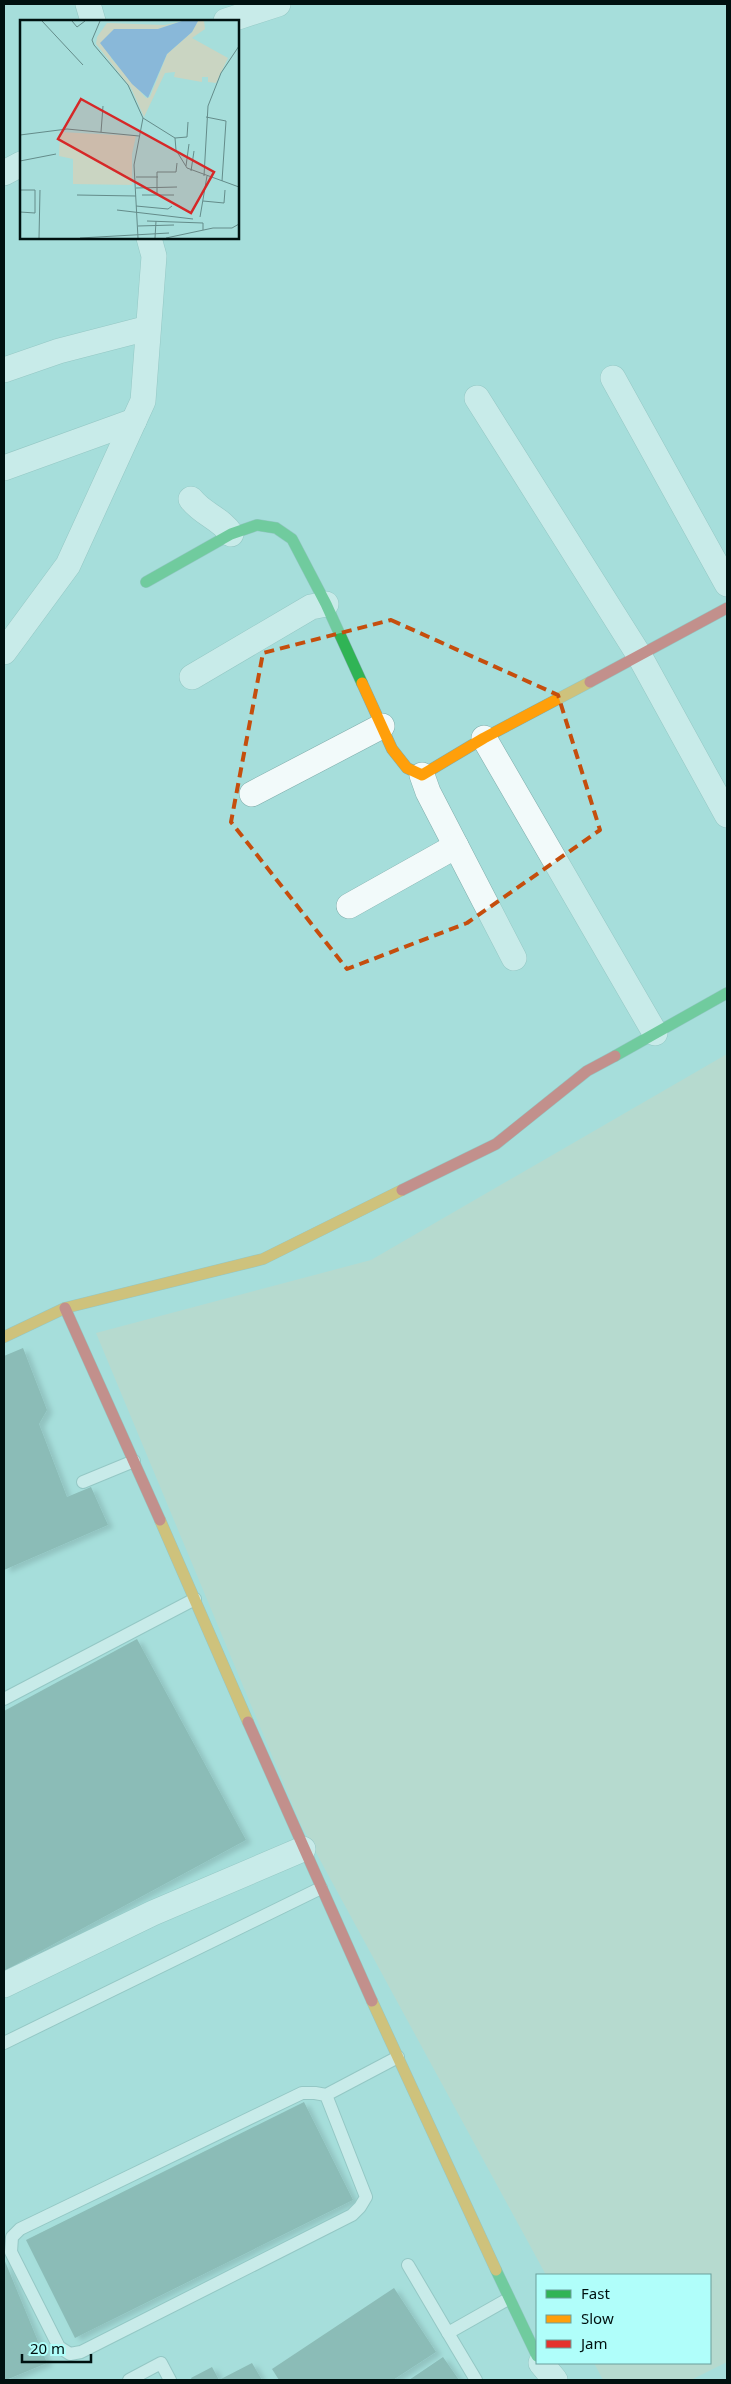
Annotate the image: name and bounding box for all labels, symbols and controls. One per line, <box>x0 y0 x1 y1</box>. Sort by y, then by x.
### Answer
inset map <box>20 20 239 239</box>
legend <box>536 2274 711 2364</box>
text: Fast <box>581 2283 610 2303</box>
text: Slow <box>581 2308 614 2328</box>
scale bar <box>22 2332 91 2364</box>
text: Jam <box>579 2333 608 2353</box>
text: 20 m <box>30 2338 65 2358</box>

